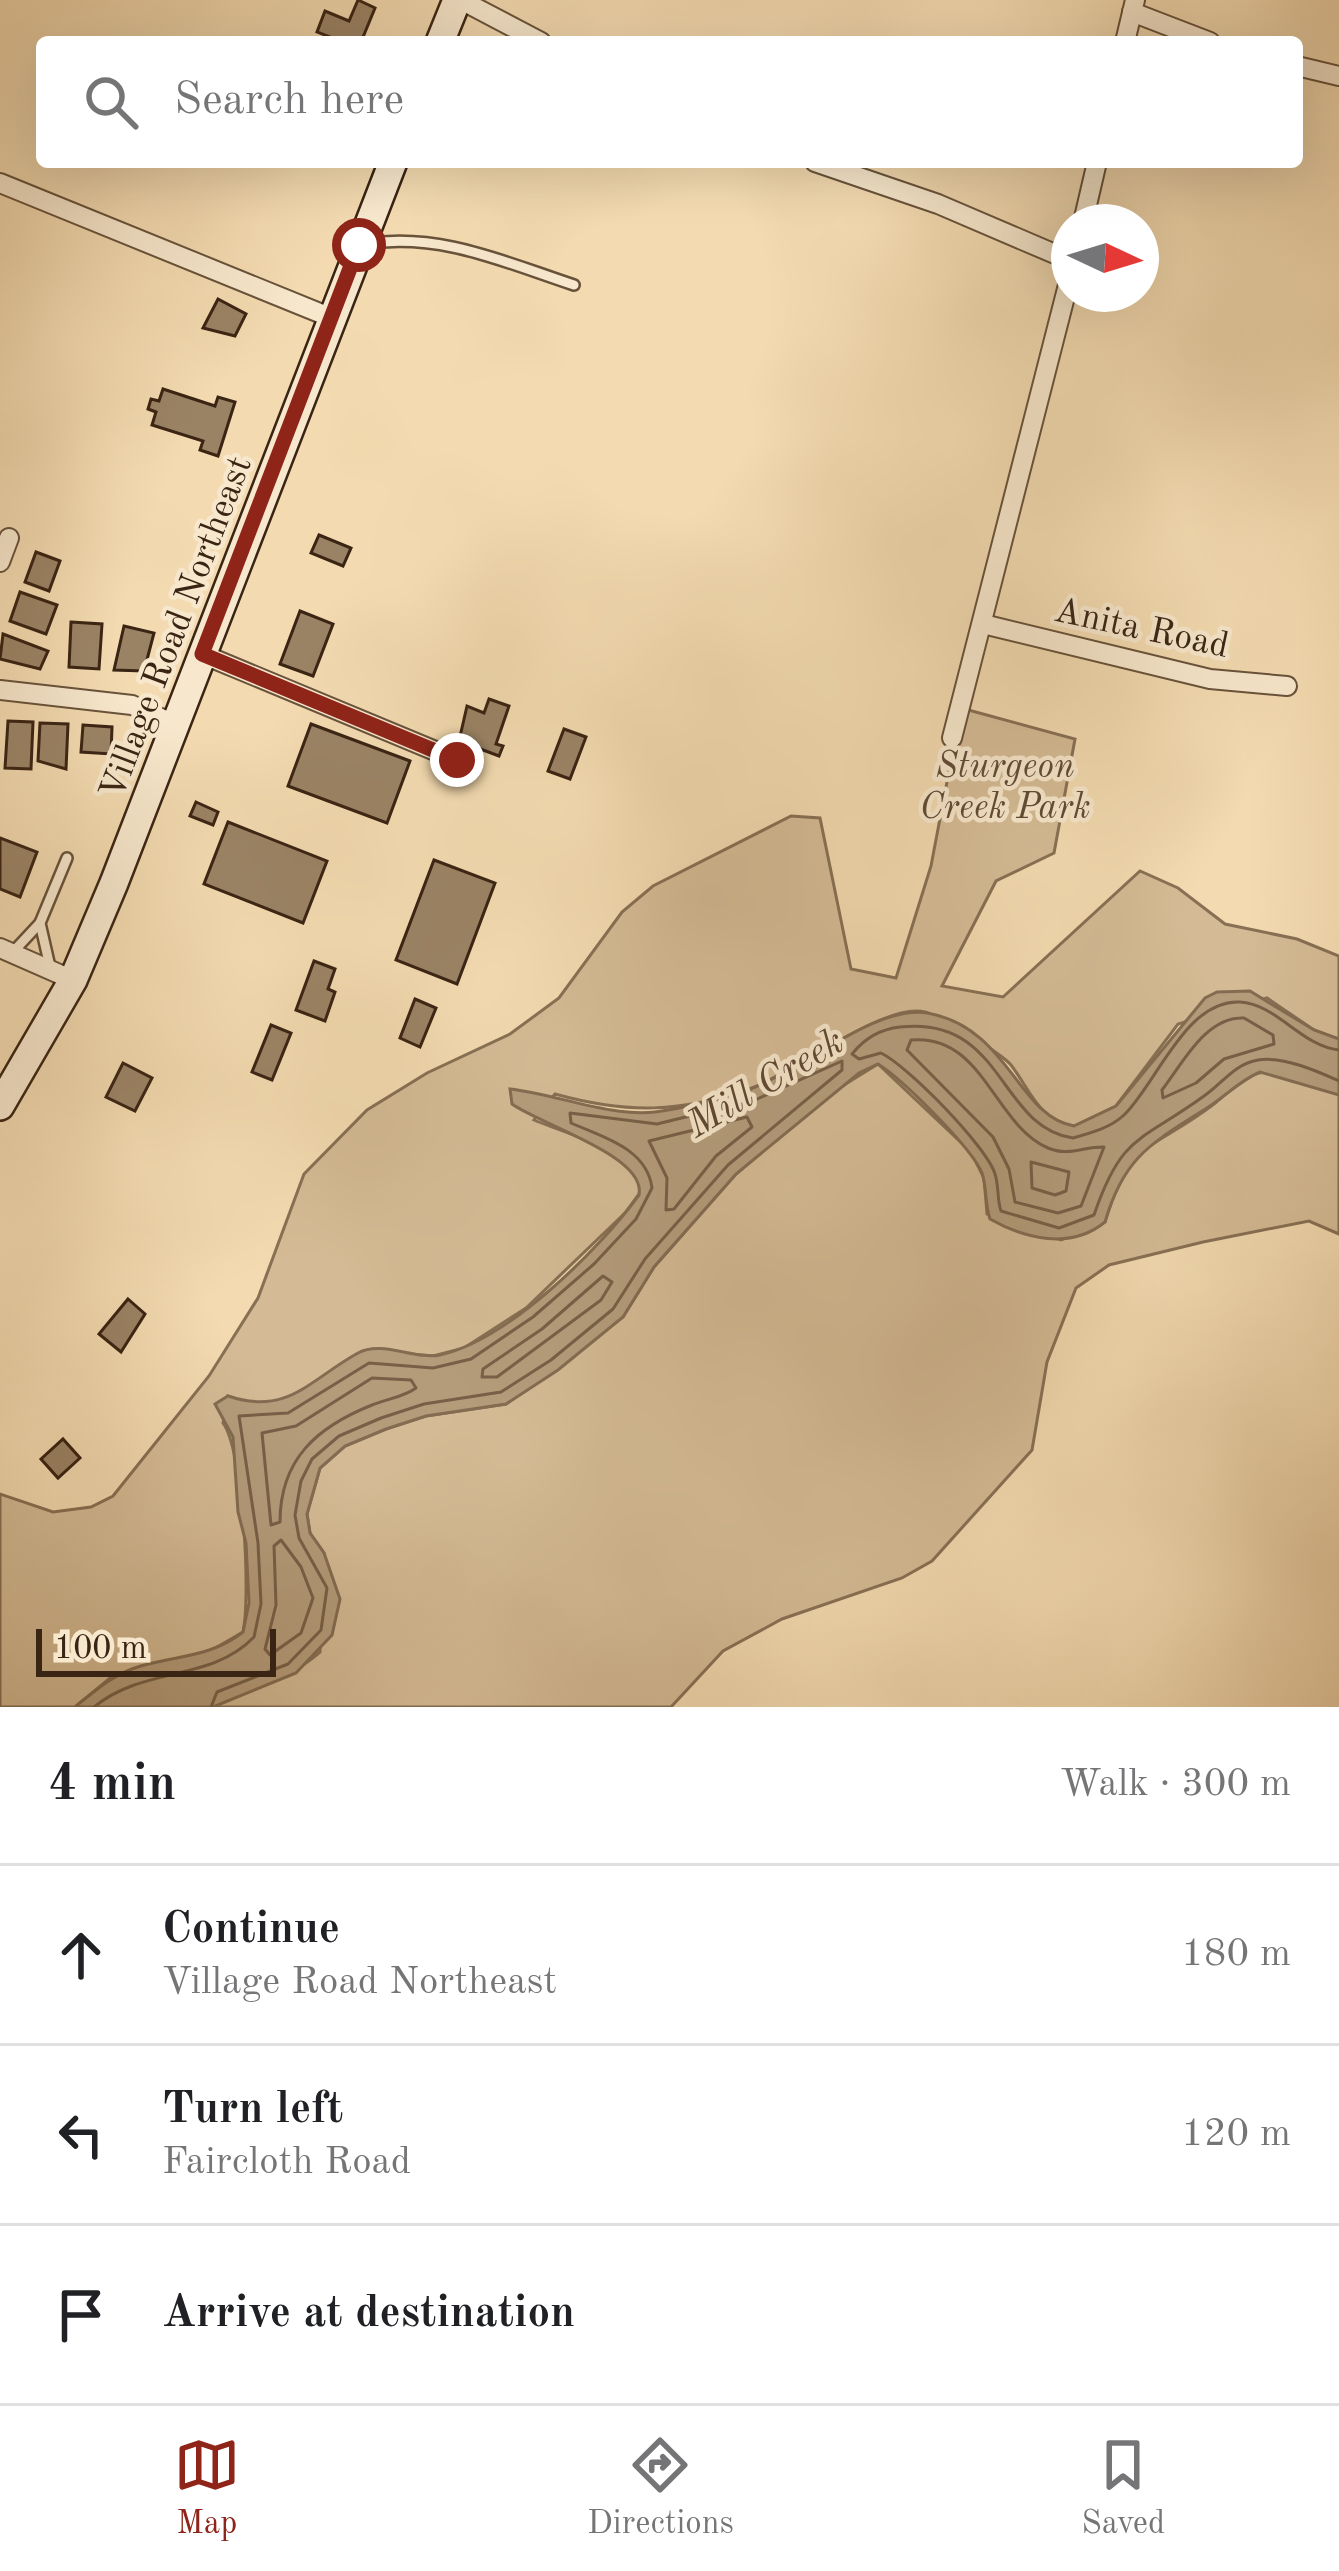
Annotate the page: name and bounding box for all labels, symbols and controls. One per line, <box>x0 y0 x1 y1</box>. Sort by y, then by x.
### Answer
search box <box>36 36 1303 168</box>
icon: search <box>78 69 144 135</box>
text: Search here <box>174 79 404 124</box>
north arrow <box>1051 204 1159 312</box>
route start <box>332 218 386 272</box>
street label: Village Road Northeast <box>96 452 260 805</box>
street label: Anita Road <box>1051 594 1232 666</box>
route end <box>430 733 484 787</box>
park label: Sturgeon Creek Park <box>919 749 1091 827</box>
water label: Mill Creek <box>680 1022 851 1146</box>
scale bar <box>36 1623 276 1676</box>
text: 100 m <box>54 1633 147 1666</box>
text: 4 min <box>48 1760 176 1811</box>
text: Walk · 300 m <box>1060 1765 1291 1804</box>
text: Continue <box>162 1908 340 1953</box>
icon: ahead <box>48 1922 114 1988</box>
text: 180 m <box>1181 1935 1291 1974</box>
text: Village Road Northeast <box>162 1963 557 2002</box>
text: Turn left <box>162 2088 343 2133</box>
icon: left <box>48 2102 114 2168</box>
text: 120 m <box>1181 2115 1291 2154</box>
text: Faircloth Road <box>162 2143 411 2182</box>
icon: arrive <box>48 2282 114 2348</box>
text: Arrive at destination <box>162 2292 575 2337</box>
tab: Map <box>174 2432 240 2545</box>
tab: Directions <box>587 2432 734 2545</box>
tab: Saved <box>1081 2432 1165 2545</box>

